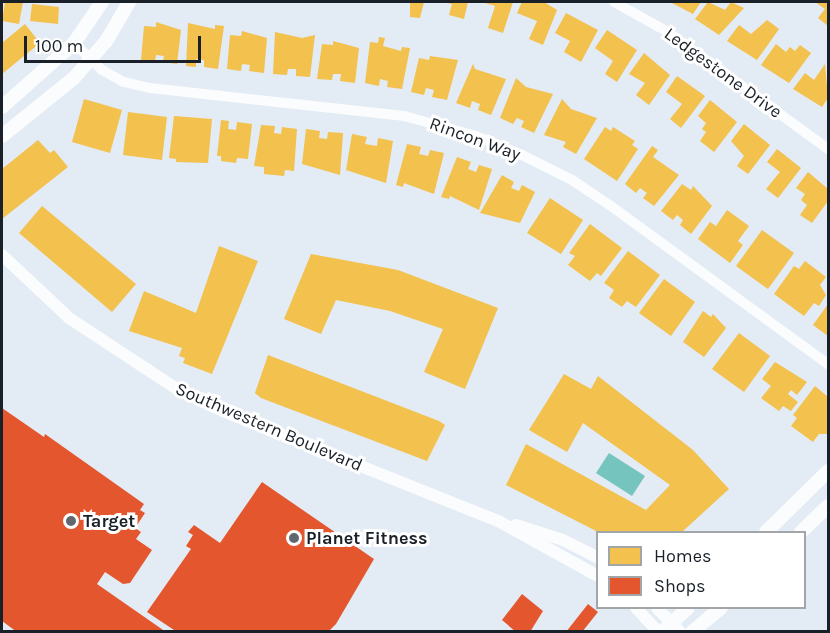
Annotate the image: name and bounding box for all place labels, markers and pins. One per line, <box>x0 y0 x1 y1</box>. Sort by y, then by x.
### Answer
place label: Target <box>83 510 135 532</box>
marker: Target <box>64 514 78 528</box>
place label: Planet Fitness <box>306 527 427 549</box>
marker: Planet Fitness <box>287 531 301 545</box>

